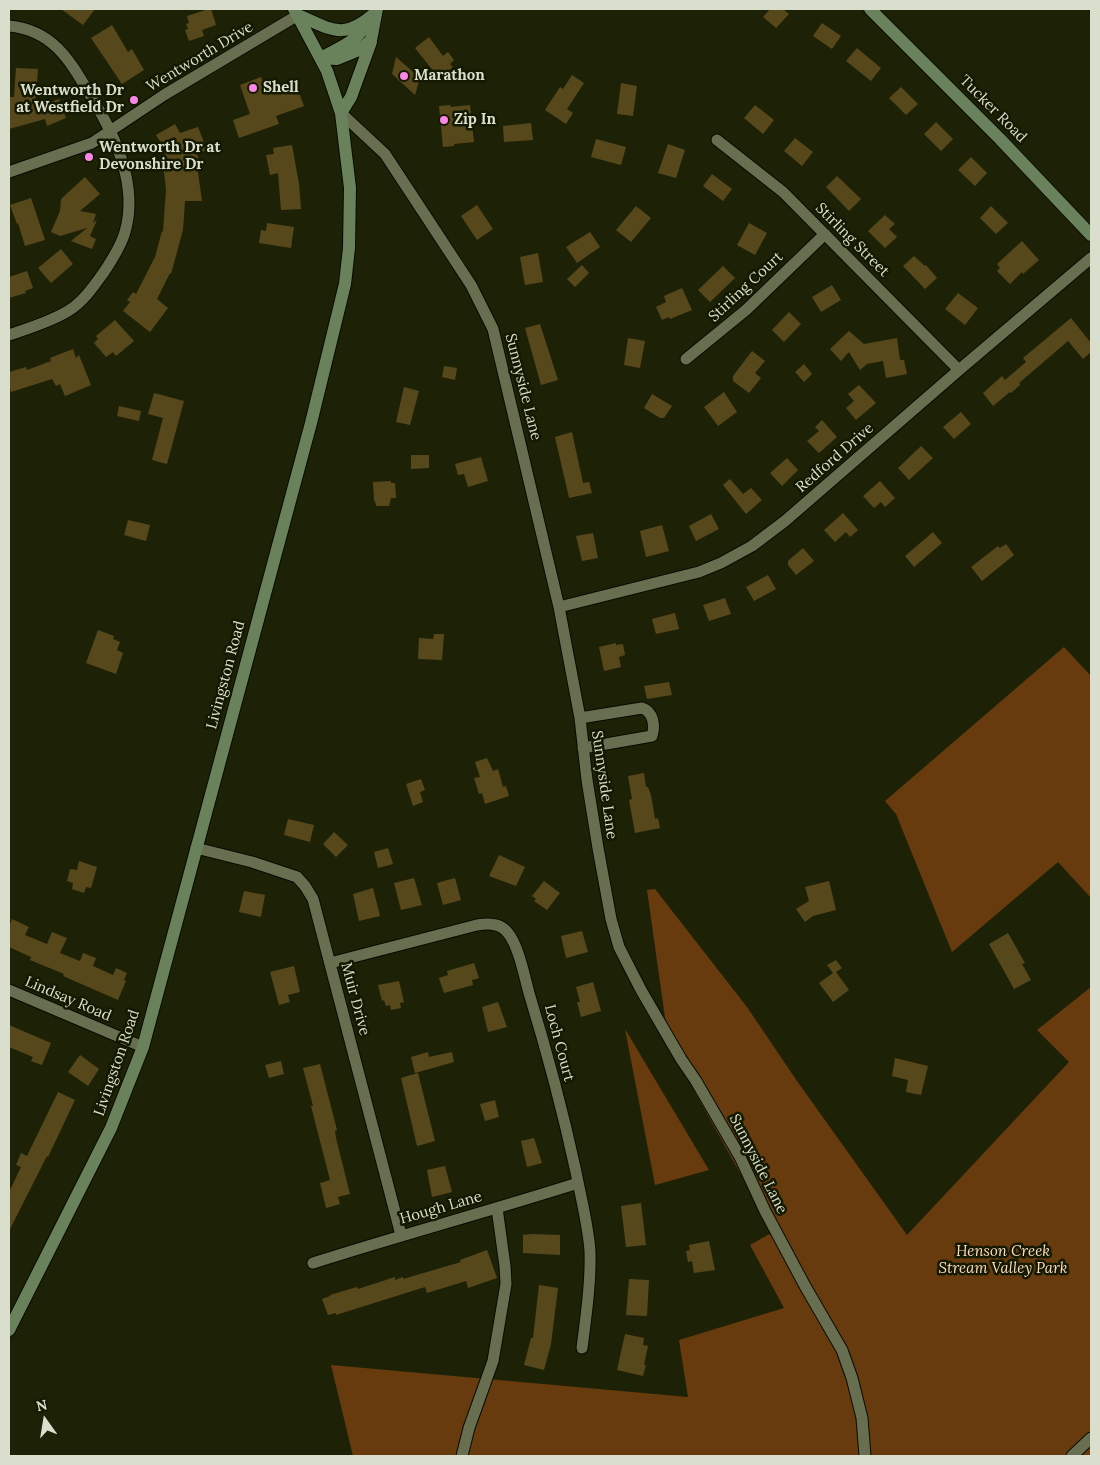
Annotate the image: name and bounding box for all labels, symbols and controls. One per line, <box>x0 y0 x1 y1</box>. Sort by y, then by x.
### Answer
street label: Wentworth Drive <box>144 18 256 96</box>
place label: Marathon <box>414 67 485 85</box>
marker: Marathon <box>398 70 410 82</box>
street label: Tucker Road <box>956 72 1030 146</box>
place label: Shell <box>263 79 299 97</box>
place label: Wentworth Dr at Westfield Dr <box>16 82 124 117</box>
marker: Shell <box>247 82 259 94</box>
marker: Wentworth Dr at Westfield Dr <box>128 94 140 106</box>
place label: Zip In <box>454 111 496 129</box>
marker: Zip In <box>438 114 450 126</box>
place label: Wentworth Dr at Devonshire Dr <box>99 139 221 174</box>
marker: Wentworth Dr at Devonshire Dr <box>83 151 95 163</box>
street label: Stirling Street <box>811 199 893 281</box>
street label: Stirling Court <box>705 248 787 326</box>
street label: Sunnyside Lane <box>501 332 545 442</box>
street label: Redford Drive <box>793 419 877 497</box>
street label: Livingston Road <box>203 619 249 731</box>
street label: Sunnyside Lane <box>587 729 621 841</box>
street label: Muir Drive <box>337 960 373 1038</box>
street label: Lindsay Road <box>22 973 114 1025</box>
street label: Loch Court <box>540 1003 578 1083</box>
street label: Livingston Road <box>90 1007 144 1119</box>
street label: Sunnyside Lane <box>725 1111 791 1217</box>
street label: Hough Lane <box>398 1188 484 1228</box>
park label: Henson Creek Stream Valley Park <box>939 1243 1067 1278</box>
north arrow <box>20 1395 70 1445</box>
text: N <box>34 1395 49 1415</box>

